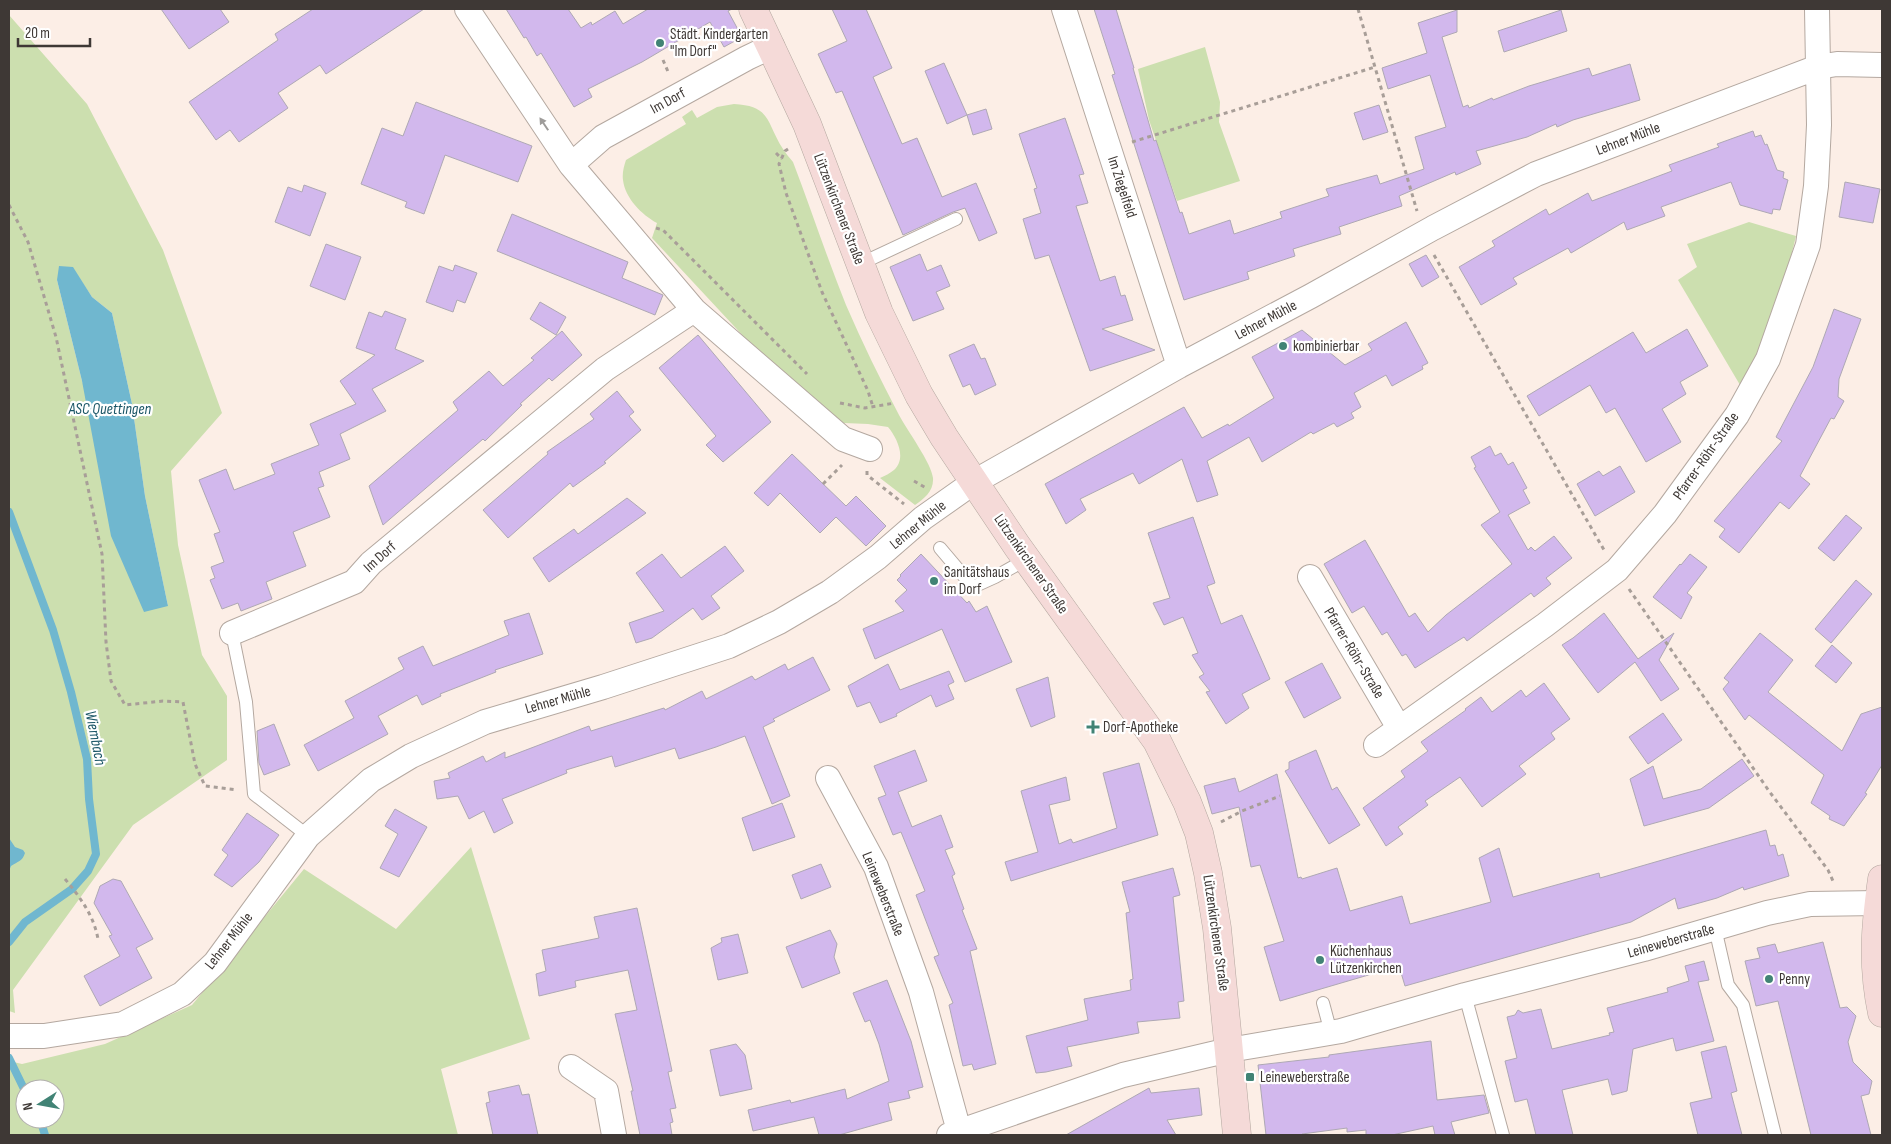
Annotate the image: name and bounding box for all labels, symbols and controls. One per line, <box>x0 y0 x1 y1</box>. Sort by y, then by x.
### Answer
scale bar <box>18 15 90 47</box>
text: 20 m <box>25 24 50 43</box>
place label: Städt. Kindergarten "Im Dorf" <box>670 25 768 61</box>
marker: Städt. Kindergarten "Im Dorf" <box>654 37 666 49</box>
street label: Im Dorf <box>647 83 690 118</box>
one-way arrow <box>539 117 549 131</box>
street label: Lehner Mühle <box>1593 118 1663 160</box>
street label: Lützenkirchener Straße <box>809 151 869 267</box>
street label: Im Ziegelfeld <box>1103 154 1141 220</box>
street label: Lehner Mühle <box>1232 296 1300 344</box>
place label: kombinierbar <box>1293 337 1360 356</box>
marker: kombinierbar <box>1277 340 1289 352</box>
water label: ASC Quettingen <box>68 400 152 419</box>
street label: Pfarrer-Röhr-Straße <box>1669 408 1743 504</box>
street label: Lehner Mühle <box>886 496 950 554</box>
street label: Lützenkirchener Straße <box>990 510 1072 618</box>
street label: Im Dorf <box>360 537 401 577</box>
place label: Sanitätshaus im Dorf <box>944 563 1009 599</box>
marker: Sanitätshaus im Dorf <box>928 575 940 587</box>
street label: Pfarrer-Röhr-Straße <box>1319 604 1389 702</box>
street label: Lehner Mühle <box>523 682 593 718</box>
water label: Wiembach <box>80 709 110 767</box>
place label: Dorf-Apotheke <box>1103 718 1178 737</box>
marker: Dorf-Apotheke <box>1087 721 1099 733</box>
street label: Leineweberstraße <box>857 849 909 939</box>
street label: Lützenkirchener Straße <box>1198 874 1234 992</box>
street label: Lehner Mühle <box>201 909 257 973</box>
street label: Leineweberstraße <box>1625 920 1717 962</box>
place label: Küchenhaus Lützenkirchen <box>1330 942 1402 978</box>
marker: Küchenhaus Lützenkirchen <box>1314 954 1326 966</box>
place label: Penny <box>1779 970 1810 989</box>
marker: Penny <box>1763 973 1775 985</box>
place label: Leineweberstraße <box>1260 1068 1349 1087</box>
marker: Leineweberstraße <box>1244 1071 1256 1083</box>
north arrow <box>15 1079 65 1129</box>
text: N <box>19 1101 37 1112</box>

